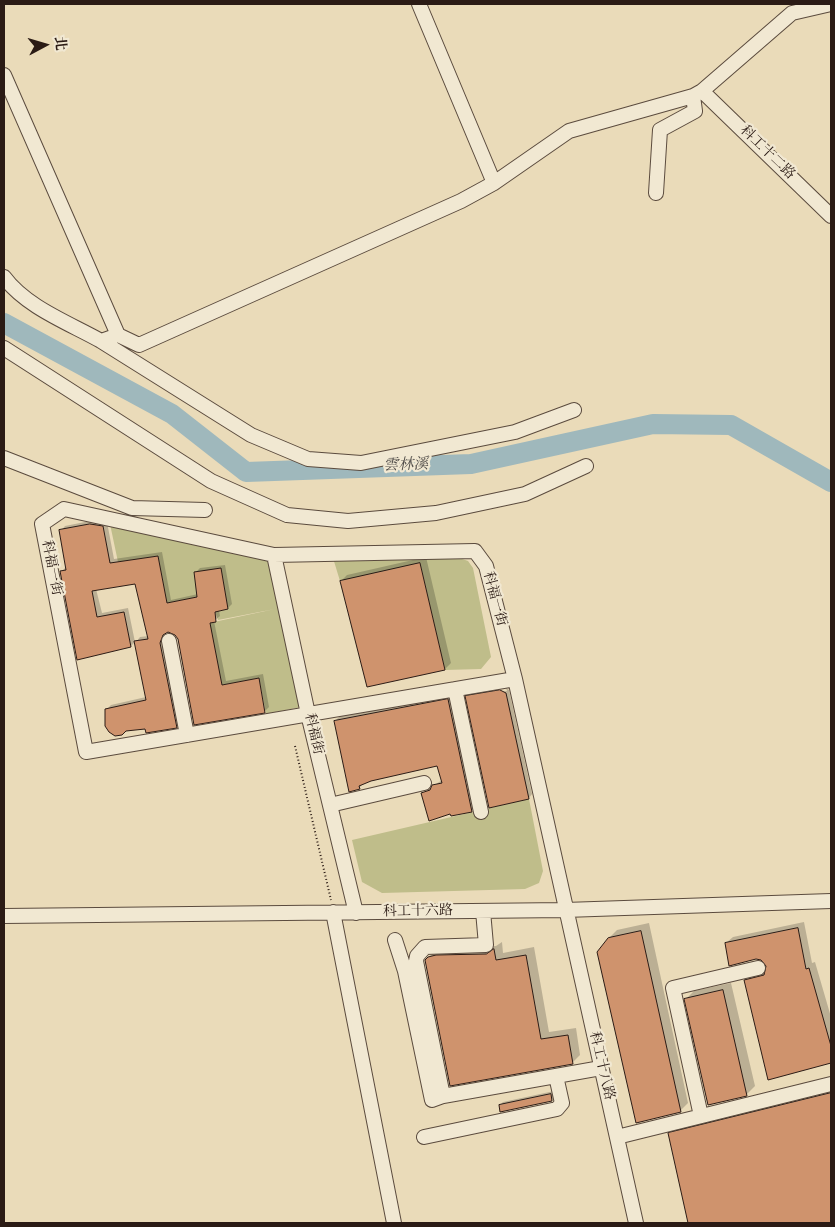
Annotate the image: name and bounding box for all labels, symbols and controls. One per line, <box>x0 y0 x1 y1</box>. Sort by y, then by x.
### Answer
north arrow <box>20 20 70 70</box>
text: 北 <box>50 36 70 51</box>
street label: 科工十二路 <box>736 123 798 183</box>
water label: 雲林溪 <box>383 456 429 476</box>
street label: 科福一街 <box>37 539 65 597</box>
street label: 科福一街 <box>479 570 509 628</box>
street label: 科福街 <box>300 712 326 756</box>
street label: 科工十六路 <box>383 903 453 921</box>
street label: 科工十八路 <box>585 1030 617 1102</box>

